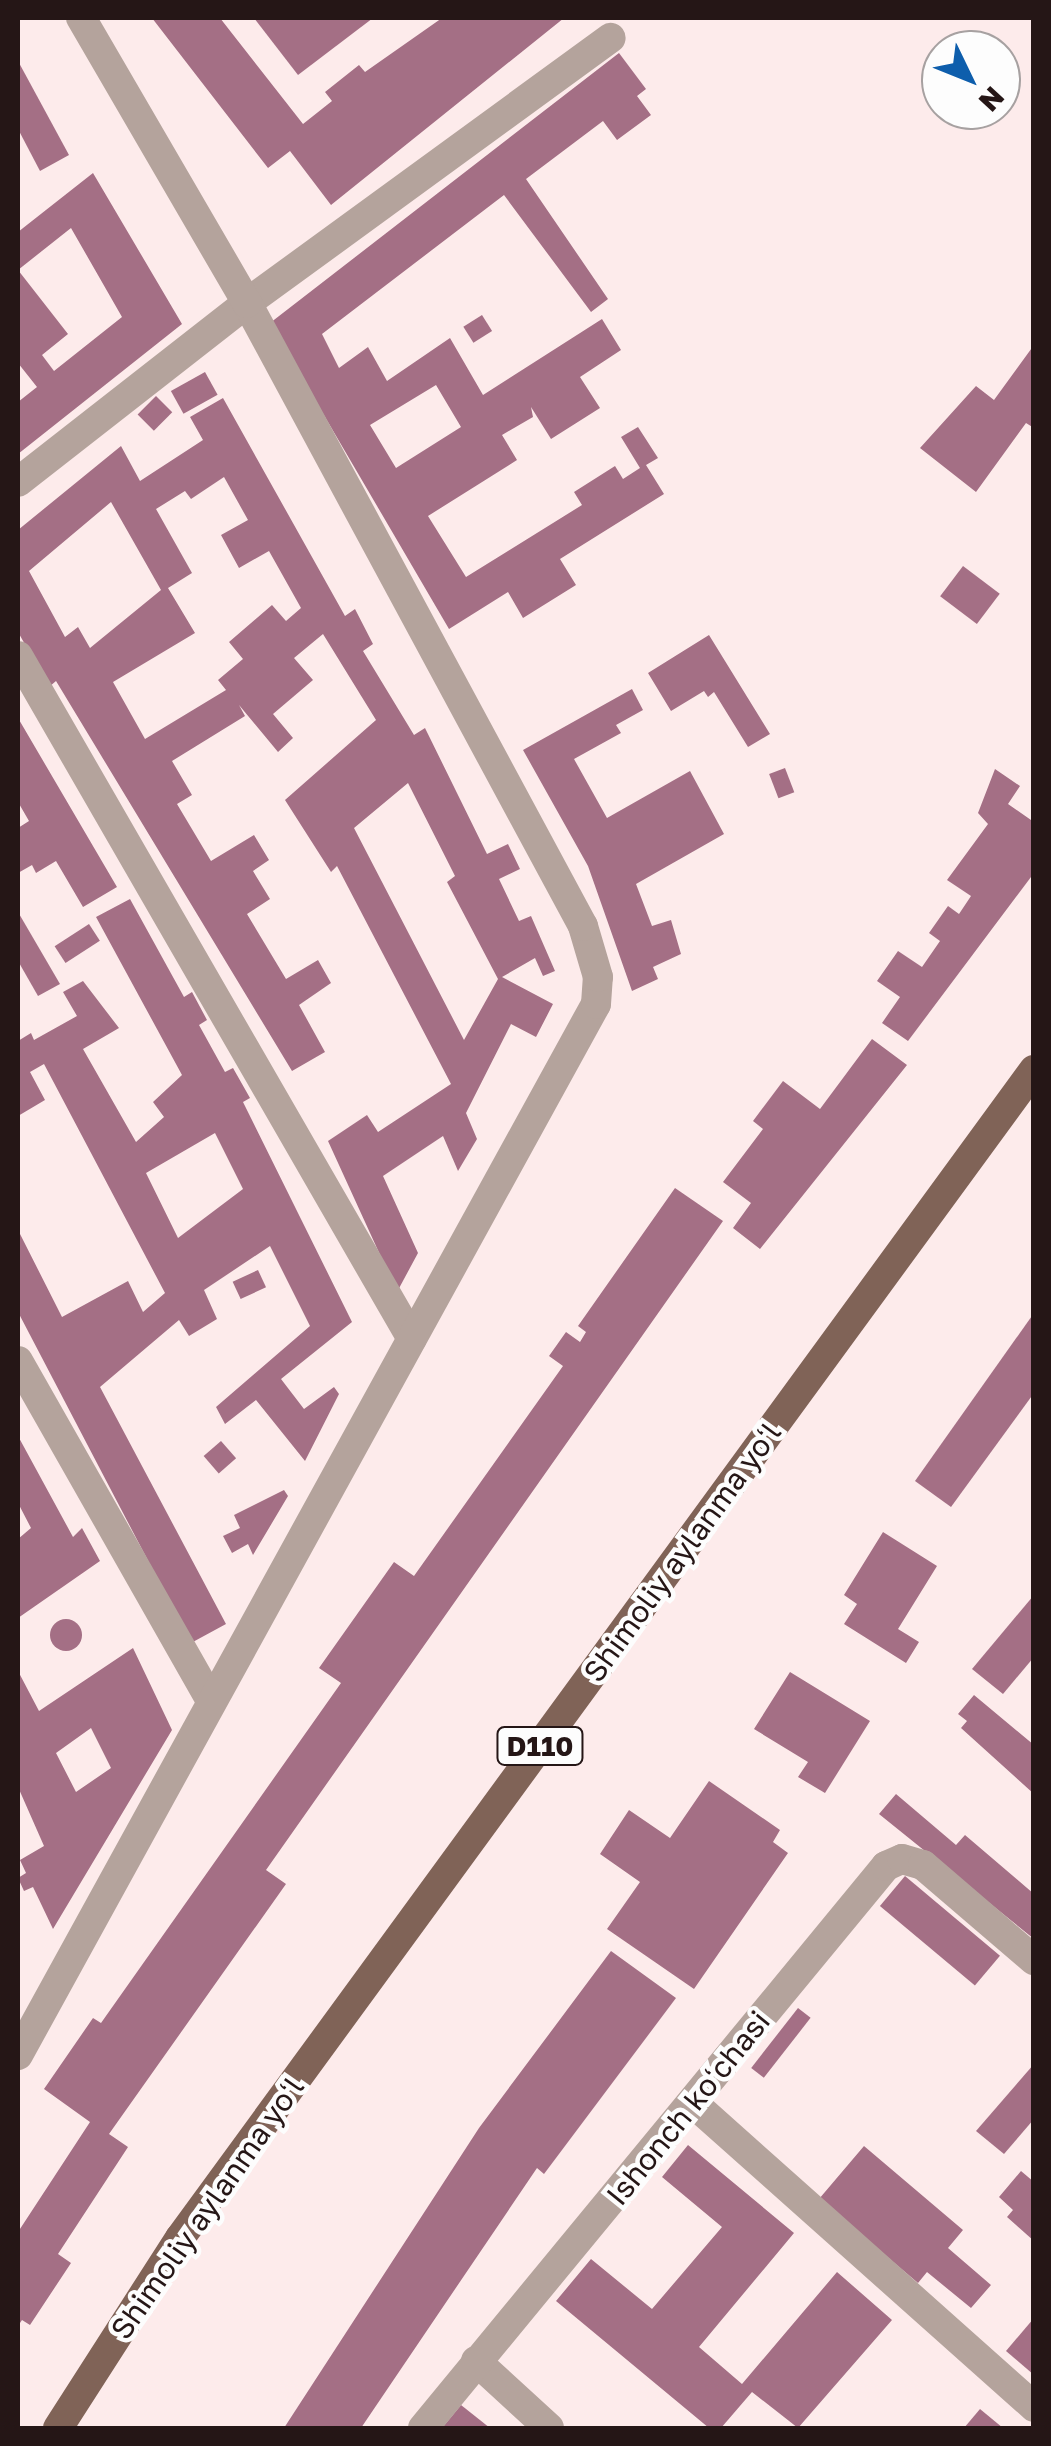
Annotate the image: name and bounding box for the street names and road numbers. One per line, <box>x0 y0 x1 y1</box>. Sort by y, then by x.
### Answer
street label: Shimoliy aylanma yoʻl <box>576 1415 788 1689</box>
road number: D110 <box>495 1723 585 1769</box>
street label: Ishonch koʻchasi <box>599 2004 777 2212</box>
street label: Shimoliy aylanma yoʻl <box>103 2070 311 2346</box>

